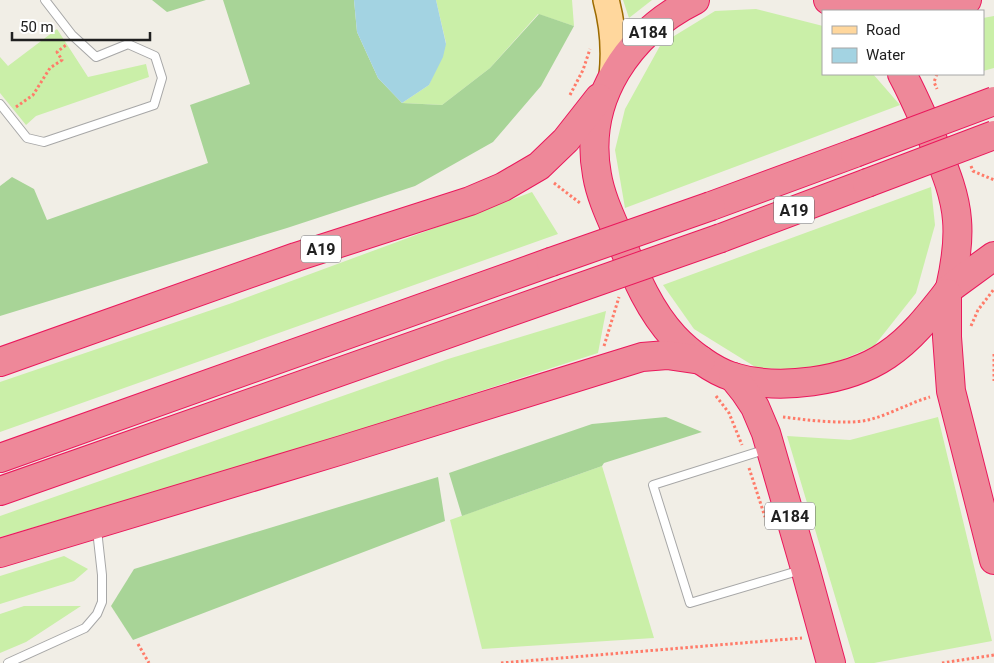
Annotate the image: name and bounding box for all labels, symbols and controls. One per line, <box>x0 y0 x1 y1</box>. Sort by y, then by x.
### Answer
scale bar <box>12 10 150 42</box>
legend <box>822 10 984 75</box>
text: 50 m <box>20 18 54 36</box>
road number: A184 <box>623 18 673 46</box>
text: Road <box>866 21 900 39</box>
text: Water <box>866 46 905 64</box>
road number: A19 <box>774 196 814 224</box>
road number: A19 <box>301 235 341 262</box>
road number: A184 <box>765 502 815 530</box>

